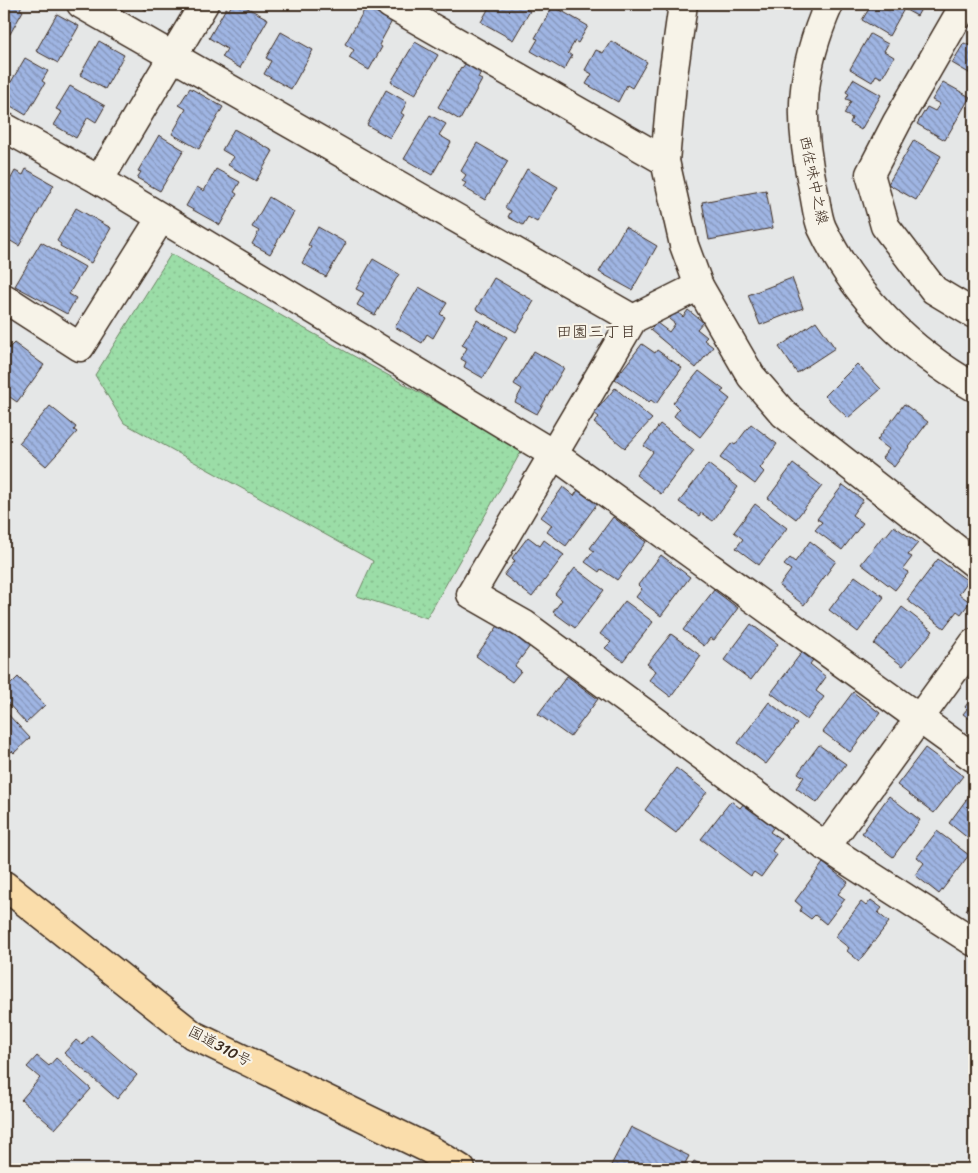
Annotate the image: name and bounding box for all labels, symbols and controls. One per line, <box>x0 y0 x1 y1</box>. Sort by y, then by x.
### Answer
street label: 西佐味中之線 <box>792 133 836 227</box>
district label: 田園三丁目 <box>556 317 636 346</box>
street label: 国道310号 <box>183 1018 257 1074</box>

